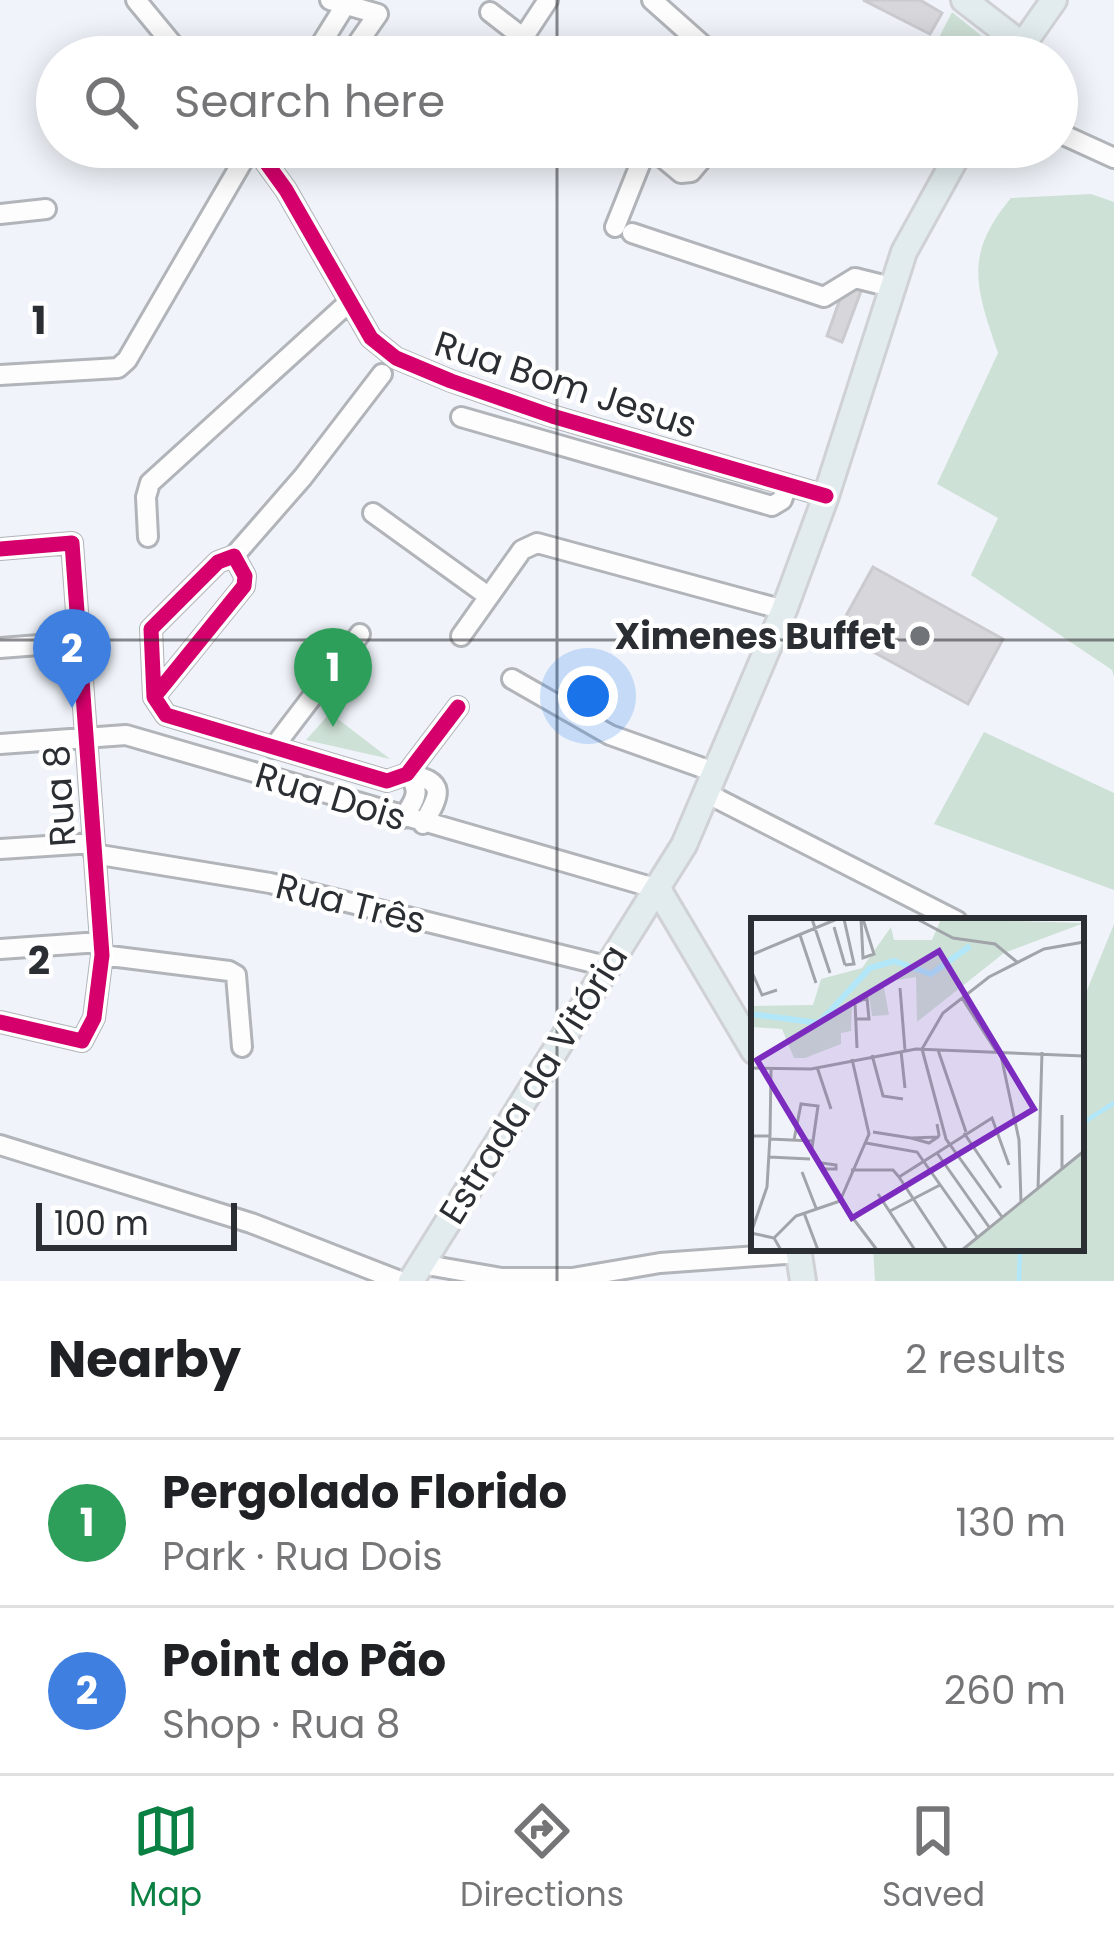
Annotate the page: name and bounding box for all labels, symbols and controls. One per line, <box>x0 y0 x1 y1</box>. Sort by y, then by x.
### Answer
search box <box>36 36 1078 168</box>
icon: search <box>78 69 144 135</box>
text: Search here <box>174 70 445 133</box>
text: 1 <box>32 293 46 348</box>
street label: Rua Bom Jesus <box>428 318 703 451</box>
pin: 2 <box>33 609 111 708</box>
place label: Ximenes Buffet <box>614 611 896 662</box>
marker: Ximenes Buffet <box>907 623 933 649</box>
pin: 1 <box>294 628 372 727</box>
your location <box>558 666 618 726</box>
street label: Rua 8 <box>31 744 88 848</box>
street label: Rua Dois <box>249 749 412 844</box>
street label: Rua Três <box>271 860 431 947</box>
inset map <box>751 918 1084 1251</box>
text: 2 <box>28 933 50 988</box>
street label: Estrada da Vitória <box>427 935 640 1234</box>
scale bar <box>36 1197 237 1250</box>
text: 100 m <box>54 1200 149 1247</box>
text: Nearby <box>48 1323 241 1395</box>
text: 2 results <box>905 1332 1066 1387</box>
text: Pergolado Florido <box>162 1461 567 1524</box>
text: 1 <box>80 1495 94 1550</box>
text: 130 m <box>955 1495 1066 1550</box>
text: Park · Rua Dois <box>162 1529 443 1584</box>
text: Point do Pão <box>162 1629 446 1692</box>
text: 2 <box>76 1663 98 1718</box>
text: 260 m <box>944 1663 1066 1718</box>
text: Shop · Rua 8 <box>162 1697 400 1752</box>
tab: Map <box>129 1798 202 1920</box>
tab: Directions <box>460 1798 624 1920</box>
tab: Saved <box>882 1798 985 1920</box>

